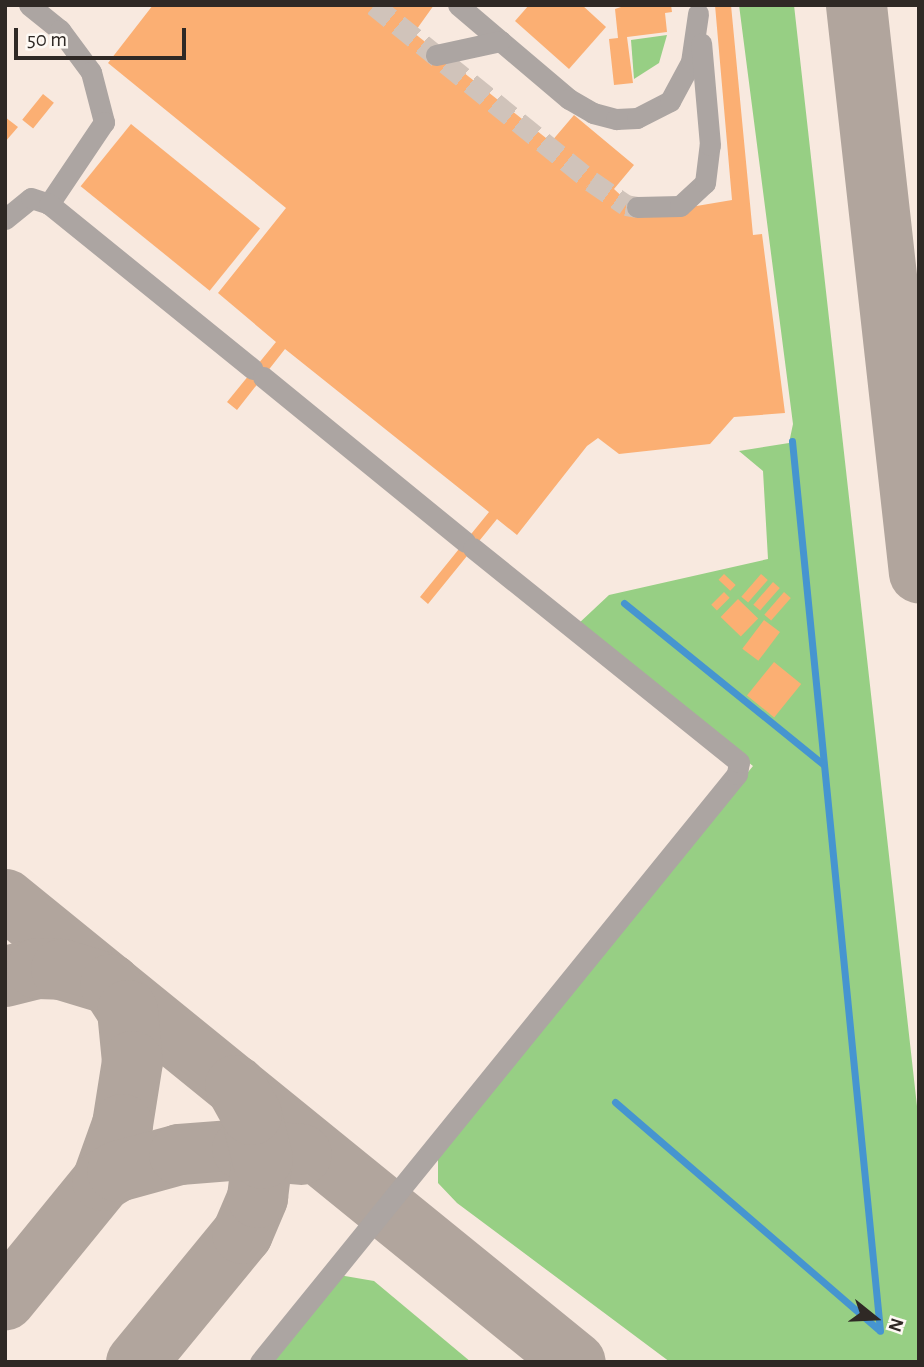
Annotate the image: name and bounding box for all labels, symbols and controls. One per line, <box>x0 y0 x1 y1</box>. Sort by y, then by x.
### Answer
scale bar <box>18 14 189 58</box>
text: 50 m <box>27 29 67 50</box>
north arrow <box>840 1283 910 1353</box>
text: N <box>884 1315 907 1334</box>

